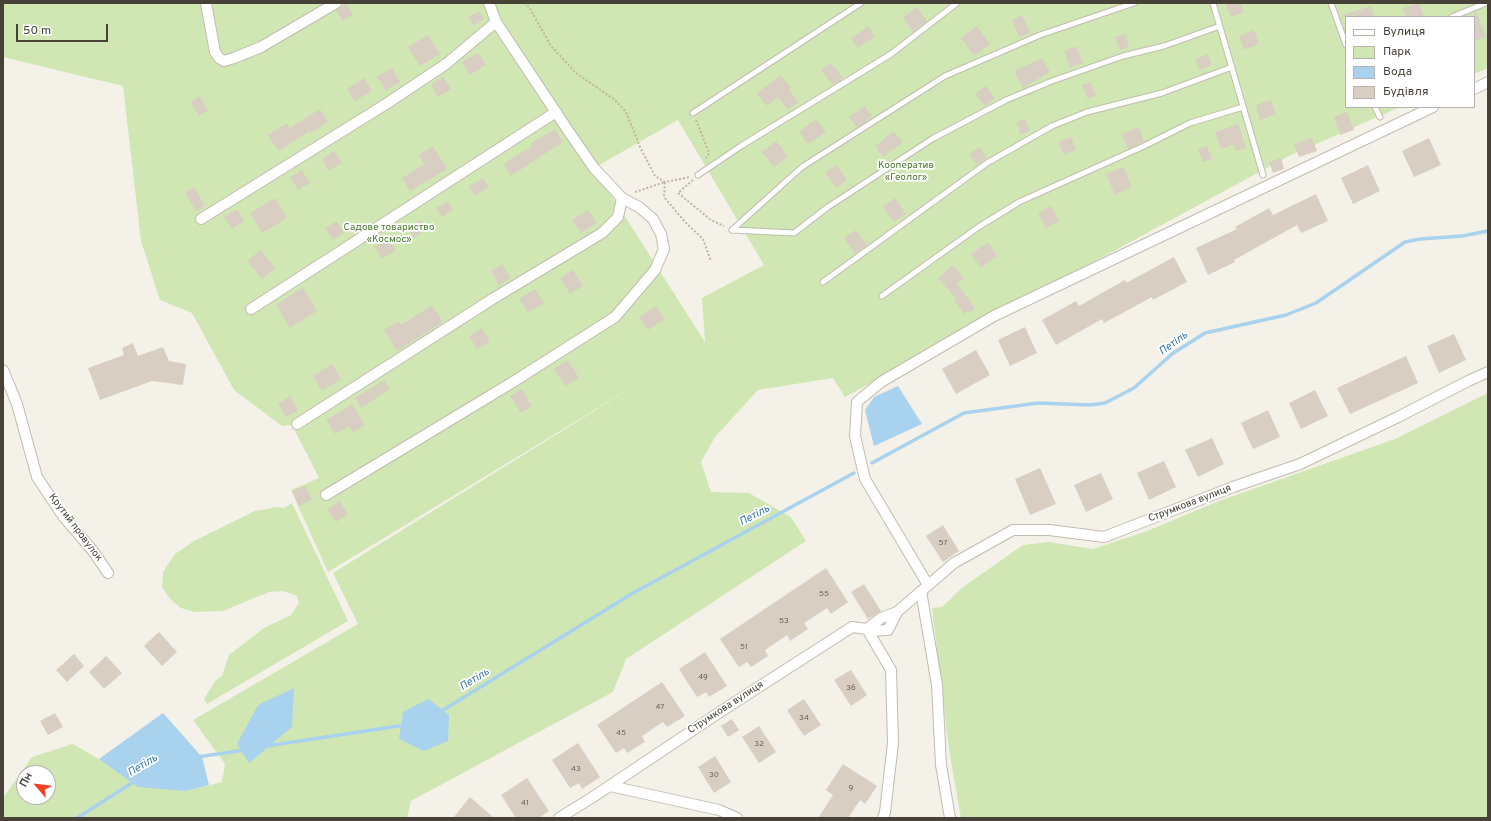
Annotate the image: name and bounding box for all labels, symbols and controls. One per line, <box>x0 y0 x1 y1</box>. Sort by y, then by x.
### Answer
scale bar <box>18 16 110 42</box>
legend <box>1345 16 1475 108</box>
text: 50 m <box>23 23 51 39</box>
text: Вулиця <box>1383 24 1425 40</box>
text: Парк <box>1383 44 1411 60</box>
text: Вода <box>1383 64 1412 80</box>
text: Будівля <box>1383 84 1429 100</box>
park label: Кооператив «Геолог» <box>878 160 934 184</box>
park label: Садове товариство «Космос» <box>343 222 435 246</box>
water label: Петіль <box>1157 329 1191 359</box>
street label: Струмкова вулиця <box>1147 483 1233 525</box>
street label: Крутий провулок <box>46 492 104 564</box>
water label: Петіль <box>737 503 773 529</box>
house number: 57 <box>938 538 948 548</box>
house number: 55 <box>819 589 829 599</box>
house number: 53 <box>779 616 789 626</box>
house number: 51 <box>740 642 748 652</box>
water label: Петіль <box>458 666 492 694</box>
house number: 49 <box>698 672 708 682</box>
street label: Струмкова вулиця <box>686 679 766 737</box>
house number: 36 <box>846 683 856 693</box>
house number: 47 <box>655 702 665 712</box>
house number: 34 <box>799 713 809 723</box>
house number: 45 <box>616 728 626 738</box>
house number: 32 <box>754 739 764 749</box>
water label: Петіль <box>126 752 160 780</box>
house number: 43 <box>571 764 581 774</box>
north arrow <box>16 765 56 805</box>
text: Пн <box>17 770 36 790</box>
house number: 30 <box>709 770 719 780</box>
house number: 9 <box>849 783 853 793</box>
house number: 41 <box>521 798 529 808</box>

